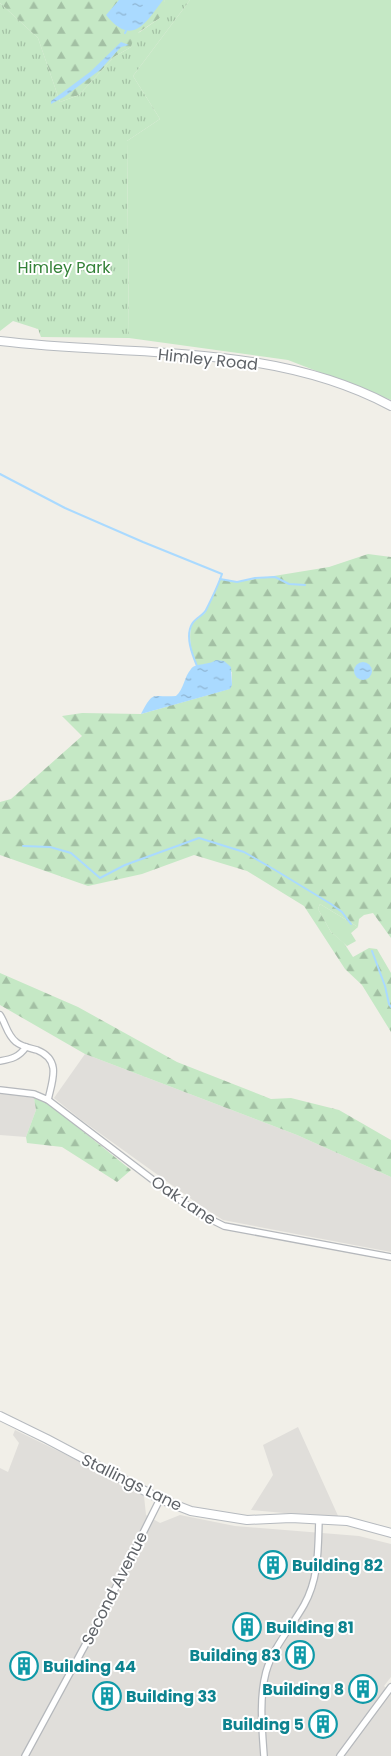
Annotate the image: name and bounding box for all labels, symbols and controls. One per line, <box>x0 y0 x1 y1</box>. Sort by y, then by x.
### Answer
park label: Himley Park <box>18 256 111 279</box>
street label: Himley Road <box>157 343 259 376</box>
street label: Oak Lane <box>147 1170 221 1231</box>
street label: Stallings Lane <box>78 1448 186 1517</box>
street label: Second Avenue <box>76 1527 153 1649</box>
building icon: Building 82 <box>258 1550 288 1580</box>
place label: Building 82 <box>292 1554 383 1577</box>
building icon: Building 81 <box>232 1612 262 1642</box>
place label: Building 81 <box>266 1616 354 1639</box>
building icon: Building 83 <box>285 1640 315 1670</box>
place label: Building 83 <box>190 1644 281 1667</box>
building icon: Building 44 <box>9 1651 39 1681</box>
place label: Building 44 <box>43 1655 136 1678</box>
building icon: Building 8 <box>348 1674 378 1704</box>
place label: Building 8 <box>262 1678 344 1701</box>
building icon: Building 33 <box>92 1681 122 1711</box>
place label: Building 33 <box>126 1685 217 1708</box>
building icon: Building 5 <box>308 1709 338 1739</box>
place label: Building 5 <box>222 1713 304 1736</box>

